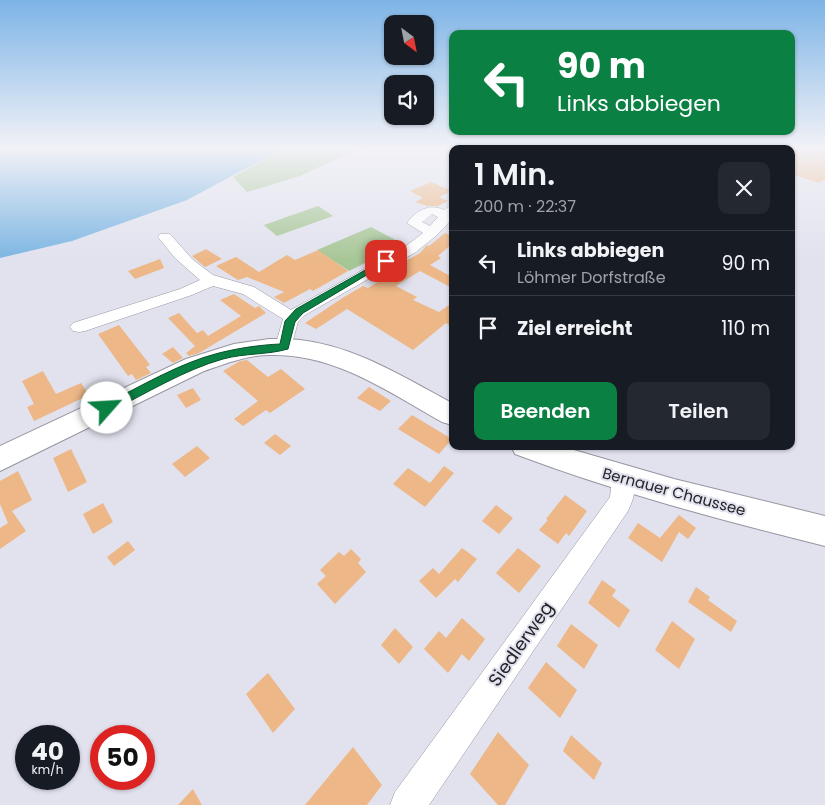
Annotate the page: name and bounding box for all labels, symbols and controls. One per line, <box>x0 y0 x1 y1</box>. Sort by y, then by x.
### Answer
north arrow <box>384 15 434 65</box>
map controls <box>384 15 434 125</box>
text: 90 m <box>557 41 646 90</box>
icon: left <box>474 50 539 115</box>
button: sound <box>384 75 434 125</box>
text: Links abbiegen <box>557 88 721 119</box>
text: 1 Min. <box>474 153 555 196</box>
button: close <box>718 162 770 214</box>
text: 200 m · 22:37 <box>474 195 576 218</box>
text: Links abbiegen <box>517 237 664 264</box>
pin <box>365 240 407 282</box>
icon: arrive <box>372 247 400 275</box>
icon: left <box>474 249 502 277</box>
text: 90 m <box>721 250 770 277</box>
text: Löhmer Dorfstraße <box>517 266 666 289</box>
icon: arrive <box>474 314 502 342</box>
text: Ziel erreicht <box>517 315 633 342</box>
text: 110 m <box>721 315 770 342</box>
position arrow <box>80 381 132 433</box>
button: Beenden <box>474 382 617 440</box>
button: Teilen <box>627 382 770 440</box>
street label: Bernauer Chaussee <box>600 462 748 521</box>
street label: Siedlerweg <box>482 596 559 691</box>
speed limit sign: 50 <box>90 725 155 790</box>
text: 40 <box>31 734 64 769</box>
text: km/h <box>32 761 63 778</box>

